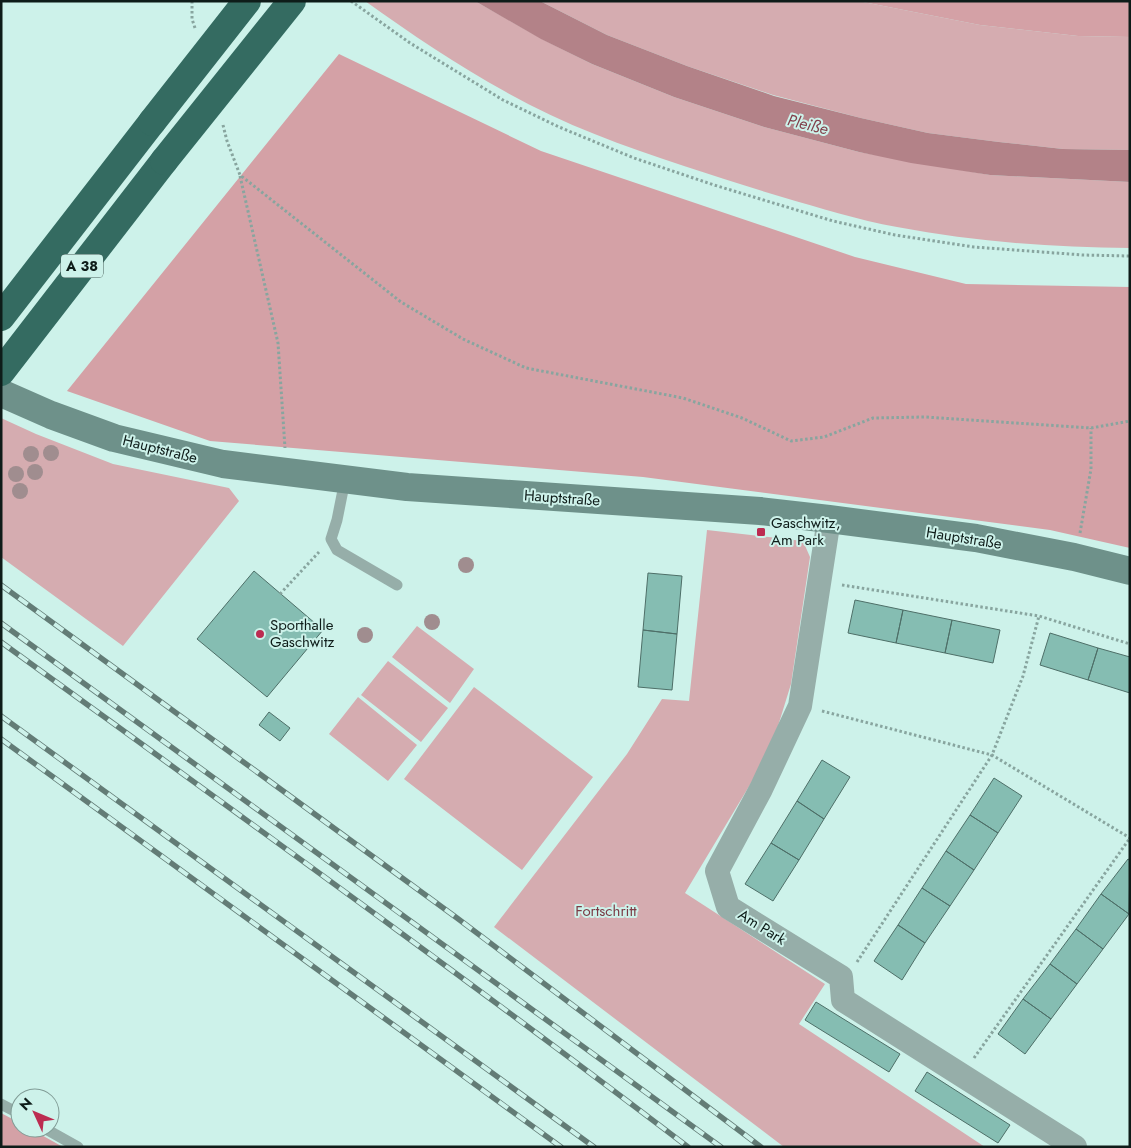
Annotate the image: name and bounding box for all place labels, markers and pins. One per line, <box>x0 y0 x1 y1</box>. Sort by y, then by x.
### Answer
place label: Gaschwitz, Am Park <box>771 512 841 551</box>
marker: Gaschwitz, Am Park <box>755 526 767 538</box>
place label: Sporthalle Gaschwitz <box>270 614 335 653</box>
marker: Sporthalle Gaschwitz <box>254 628 266 640</box>

